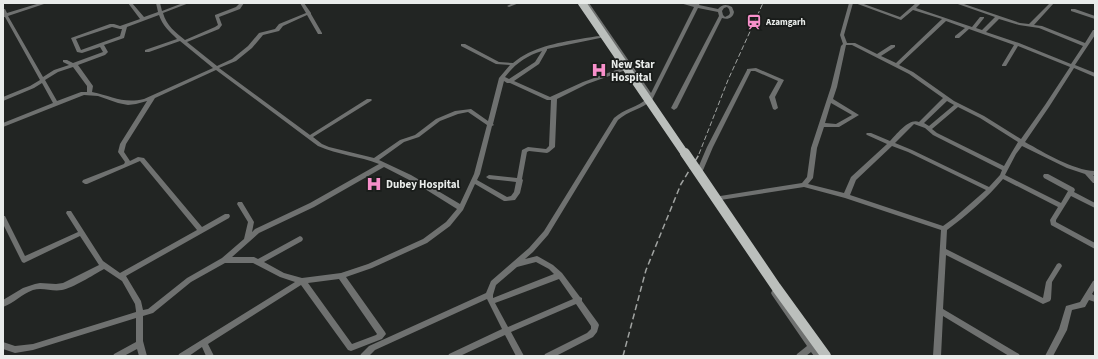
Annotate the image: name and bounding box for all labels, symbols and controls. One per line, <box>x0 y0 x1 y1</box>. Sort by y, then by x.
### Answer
station icon: Azamgarh <box>745 13 763 31</box>
place label: Azamgarh <box>765 16 806 29</box>
place label: New Star Hospital <box>611 57 655 85</box>
hospital icon: New Star Hospital <box>590 61 608 79</box>
hospital icon: Dubey Hospital <box>365 175 383 193</box>
place label: Dubey Hospital <box>386 177 461 192</box>

